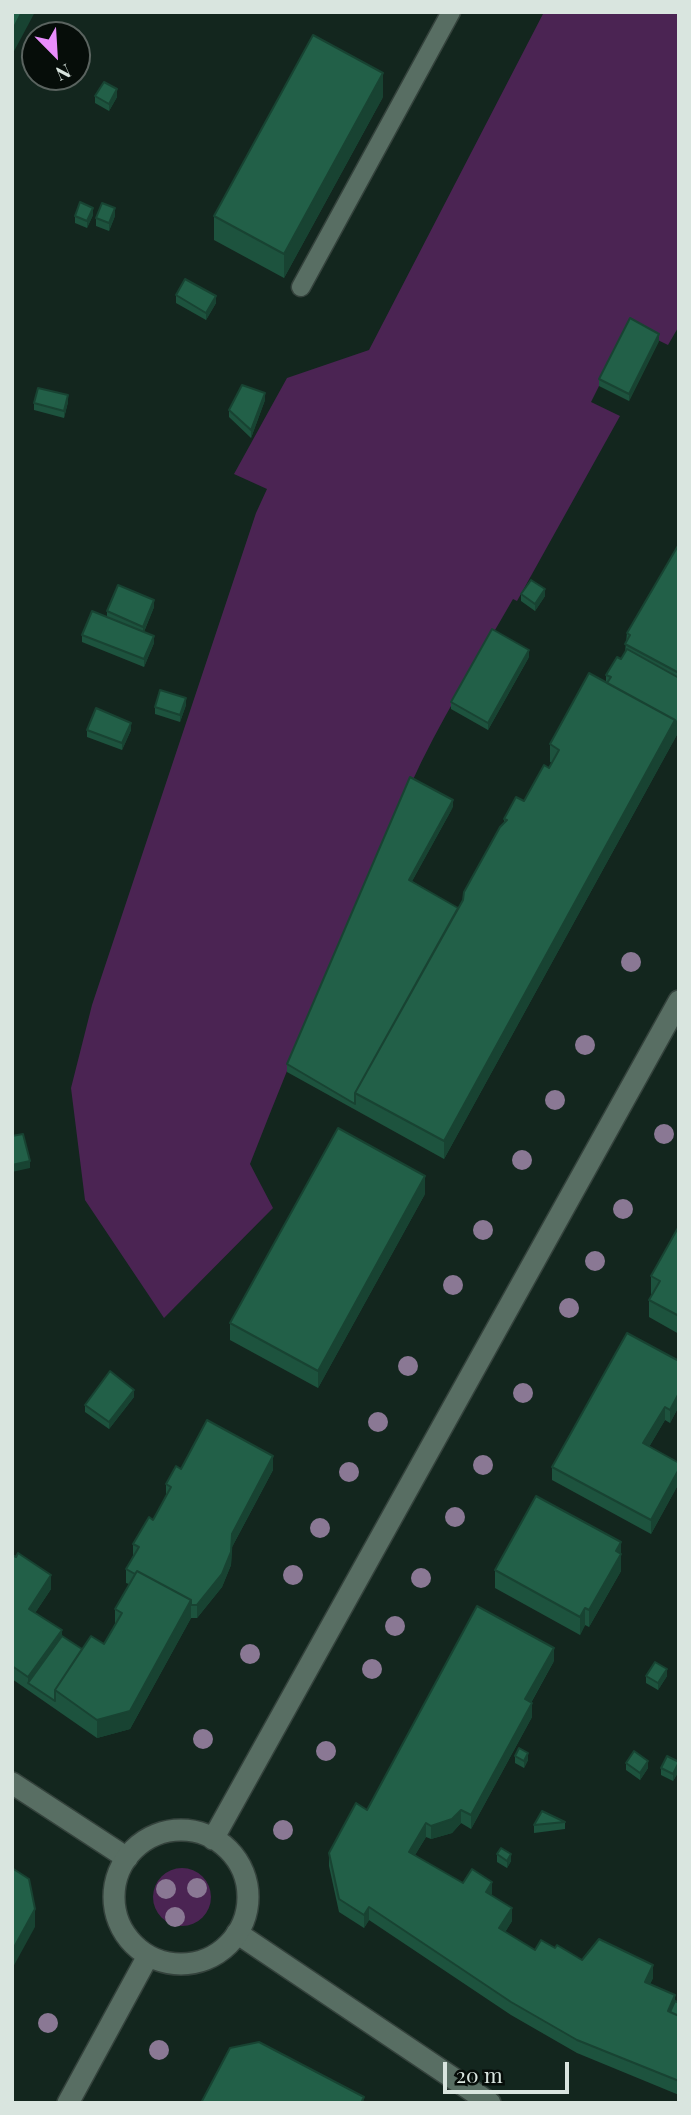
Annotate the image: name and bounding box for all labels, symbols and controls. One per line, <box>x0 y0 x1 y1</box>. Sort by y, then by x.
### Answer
north arrow <box>21 21 91 91</box>
text: N <box>52 59 75 88</box>
scale bar <box>446 2048 572 2092</box>
text: 20 m <box>456 2060 503 2088</box>

